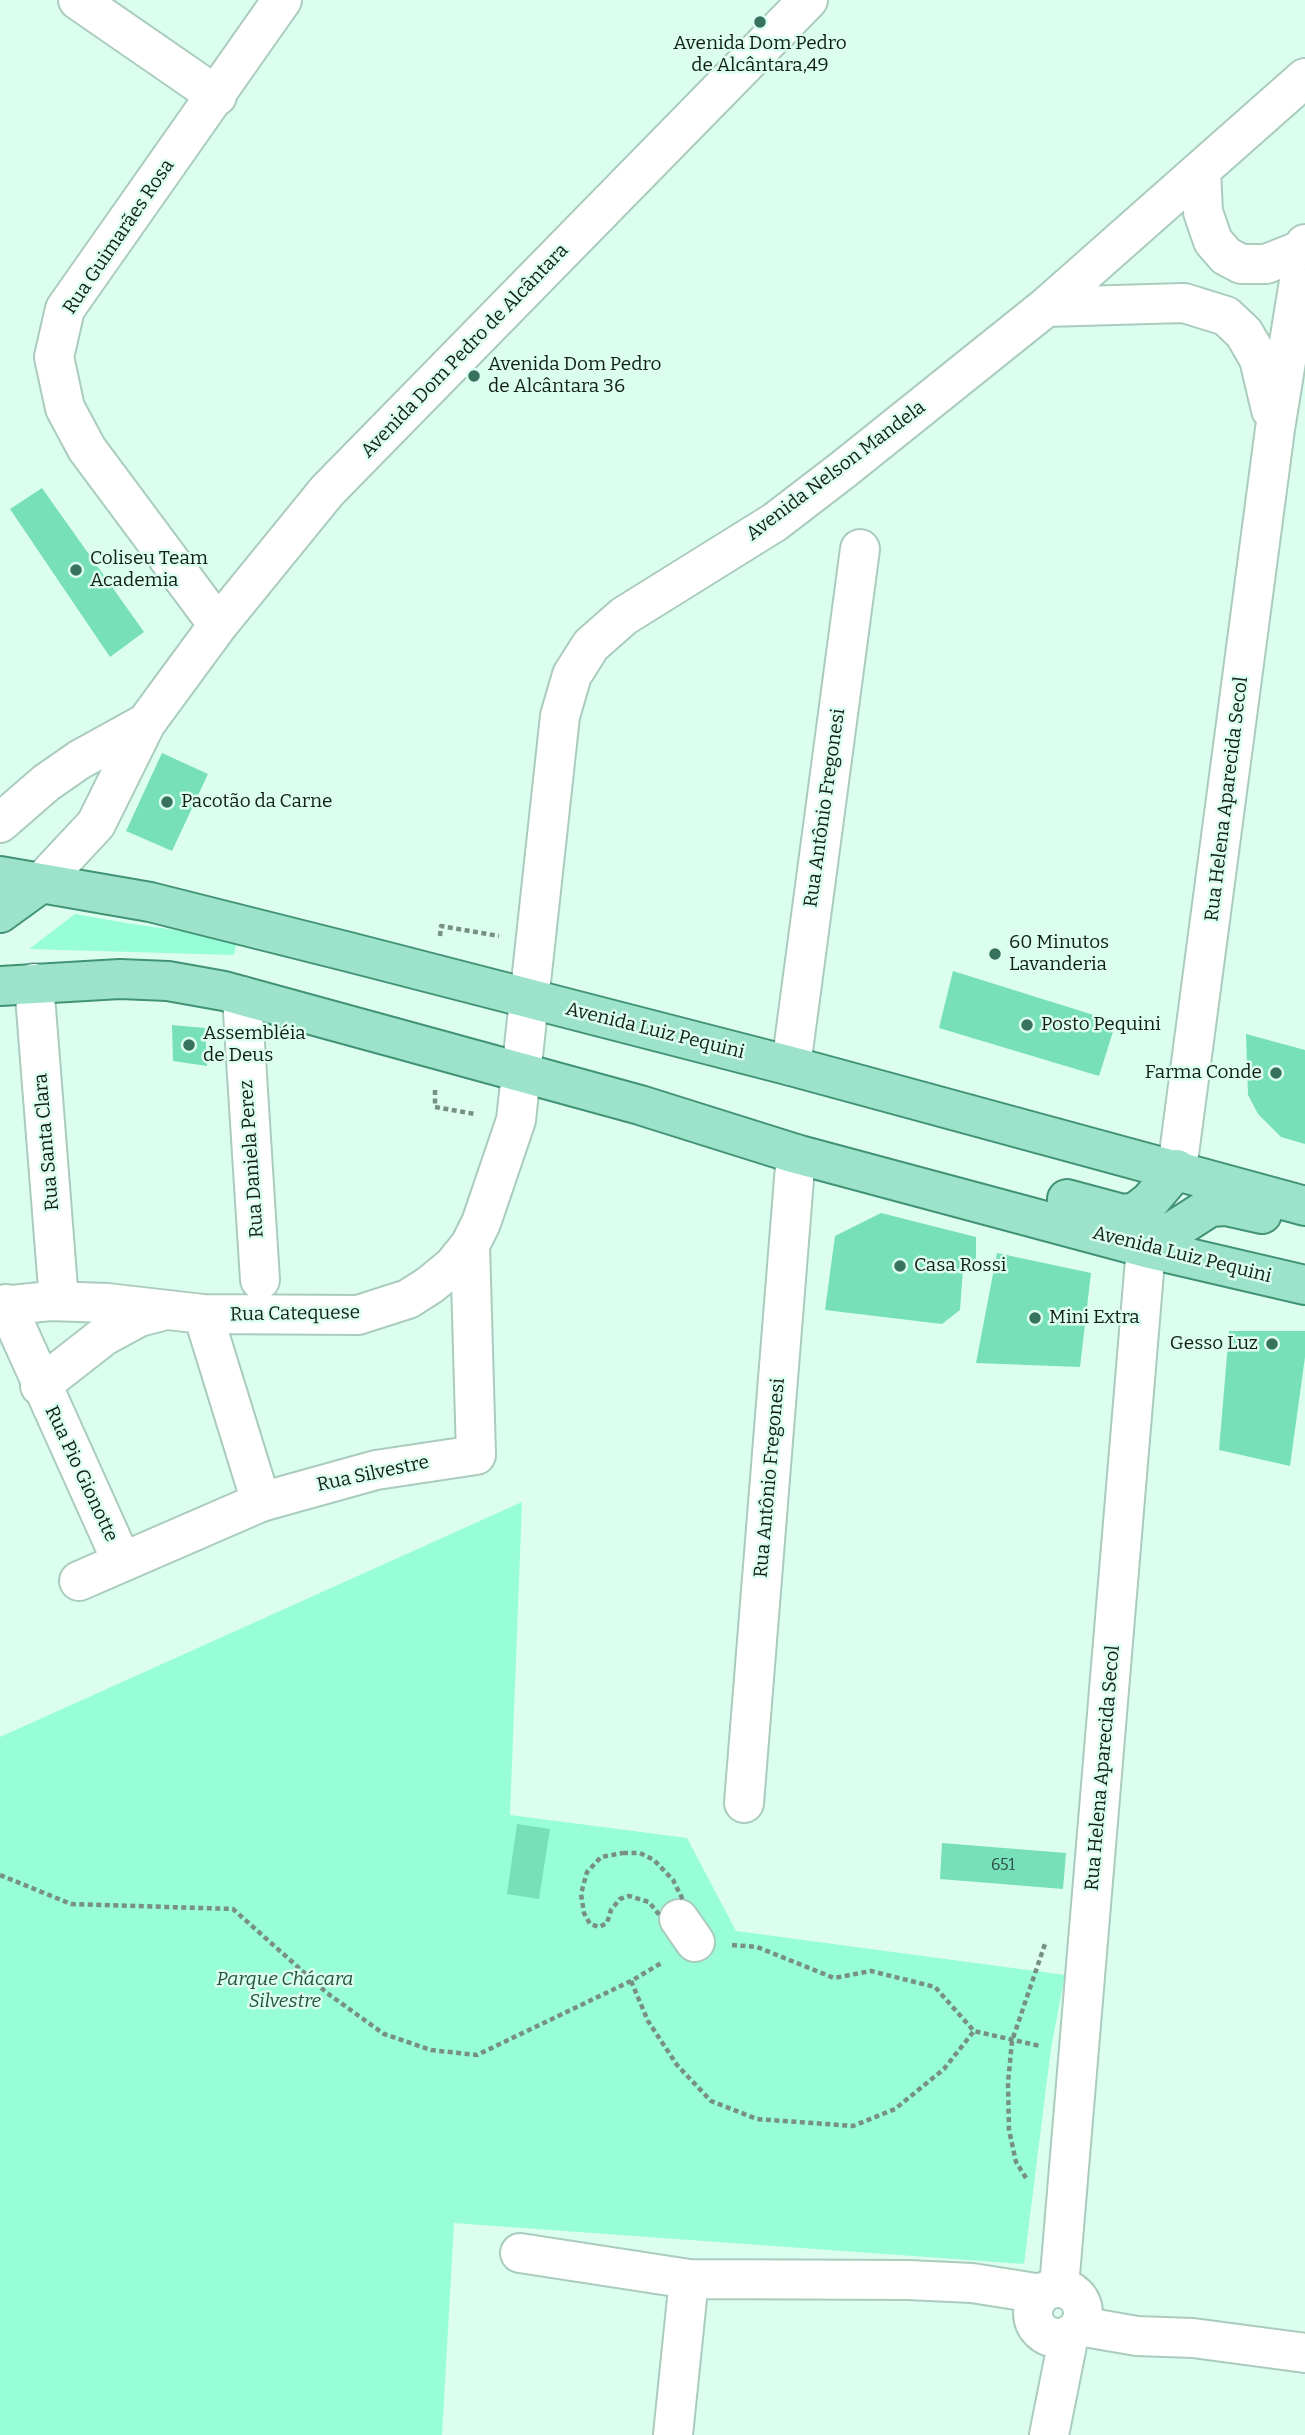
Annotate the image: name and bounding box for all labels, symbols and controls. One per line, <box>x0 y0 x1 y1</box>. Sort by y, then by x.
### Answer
marker: Avenida Dom Pedro de Alcântara,49 <box>752 14 768 30</box>
place label: Avenida Dom Pedro de Alcântara,49 <box>673 33 847 77</box>
street label: Rua Guimarães Rosa <box>59 155 179 319</box>
street label: Avenida Dom Pedro de Alcântara <box>357 239 573 463</box>
place label: Avenida Dom Pedro de Alcântara 36 <box>488 354 661 398</box>
marker: Avenida Dom Pedro de Alcântara 36 <box>466 368 482 384</box>
street label: Avenida Nelson Mandela <box>742 396 930 546</box>
place label: Coliseu Team Academia <box>90 548 208 592</box>
marker: Coliseu Team Academia <box>68 562 84 578</box>
street label: Rua Helena Aparecida Secol <box>1201 675 1253 923</box>
street label: Rua Antônio Fregonesi <box>800 707 850 909</box>
place label: Pacotão da Carne <box>181 791 332 813</box>
marker: Pacotão da Carne <box>159 794 175 810</box>
place label: 60 Minutos Lavanderia <box>1009 932 1109 976</box>
marker: 60 Minutos Lavanderia <box>987 946 1003 962</box>
street label: Avenida Luiz Pequini <box>563 998 747 1064</box>
place label: Posto Pequini <box>1041 1014 1161 1036</box>
marker: Posto Pequini <box>1019 1017 1035 1033</box>
place label: Assembléia de Deus <box>203 1023 306 1067</box>
marker: Assembléia de Deus <box>181 1037 197 1053</box>
place label: Farma Conde <box>1145 1062 1262 1084</box>
marker: Farma Conde <box>1268 1065 1284 1081</box>
street label: Rua Santa Clara <box>30 1072 64 1212</box>
street label: Rua Daniela Perez <box>235 1079 269 1239</box>
street label: Avenida Luiz Pequini <box>1090 1222 1274 1288</box>
place label: Casa Rossi <box>914 1255 1006 1277</box>
marker: Casa Rossi <box>892 1258 908 1274</box>
street label: Rua Catequese <box>230 1301 360 1327</box>
place label: Mini Extra <box>1049 1307 1140 1329</box>
marker: Mini Extra <box>1027 1310 1043 1326</box>
place label: Gesso Luz <box>1170 1333 1258 1355</box>
marker: Gesso Luz <box>1264 1336 1280 1352</box>
street label: Rua Antônio Fregonesi <box>750 1377 790 1579</box>
street label: Rua Pio Gionotte <box>40 1403 122 1545</box>
street label: Rua Silvestre <box>315 1451 431 1497</box>
street label: Rua Helena Aparecida Secol <box>1081 1644 1125 1892</box>
house number: 651 <box>991 1856 1015 1876</box>
park label: Parque Chácara Silvestre <box>217 1969 353 2013</box>

